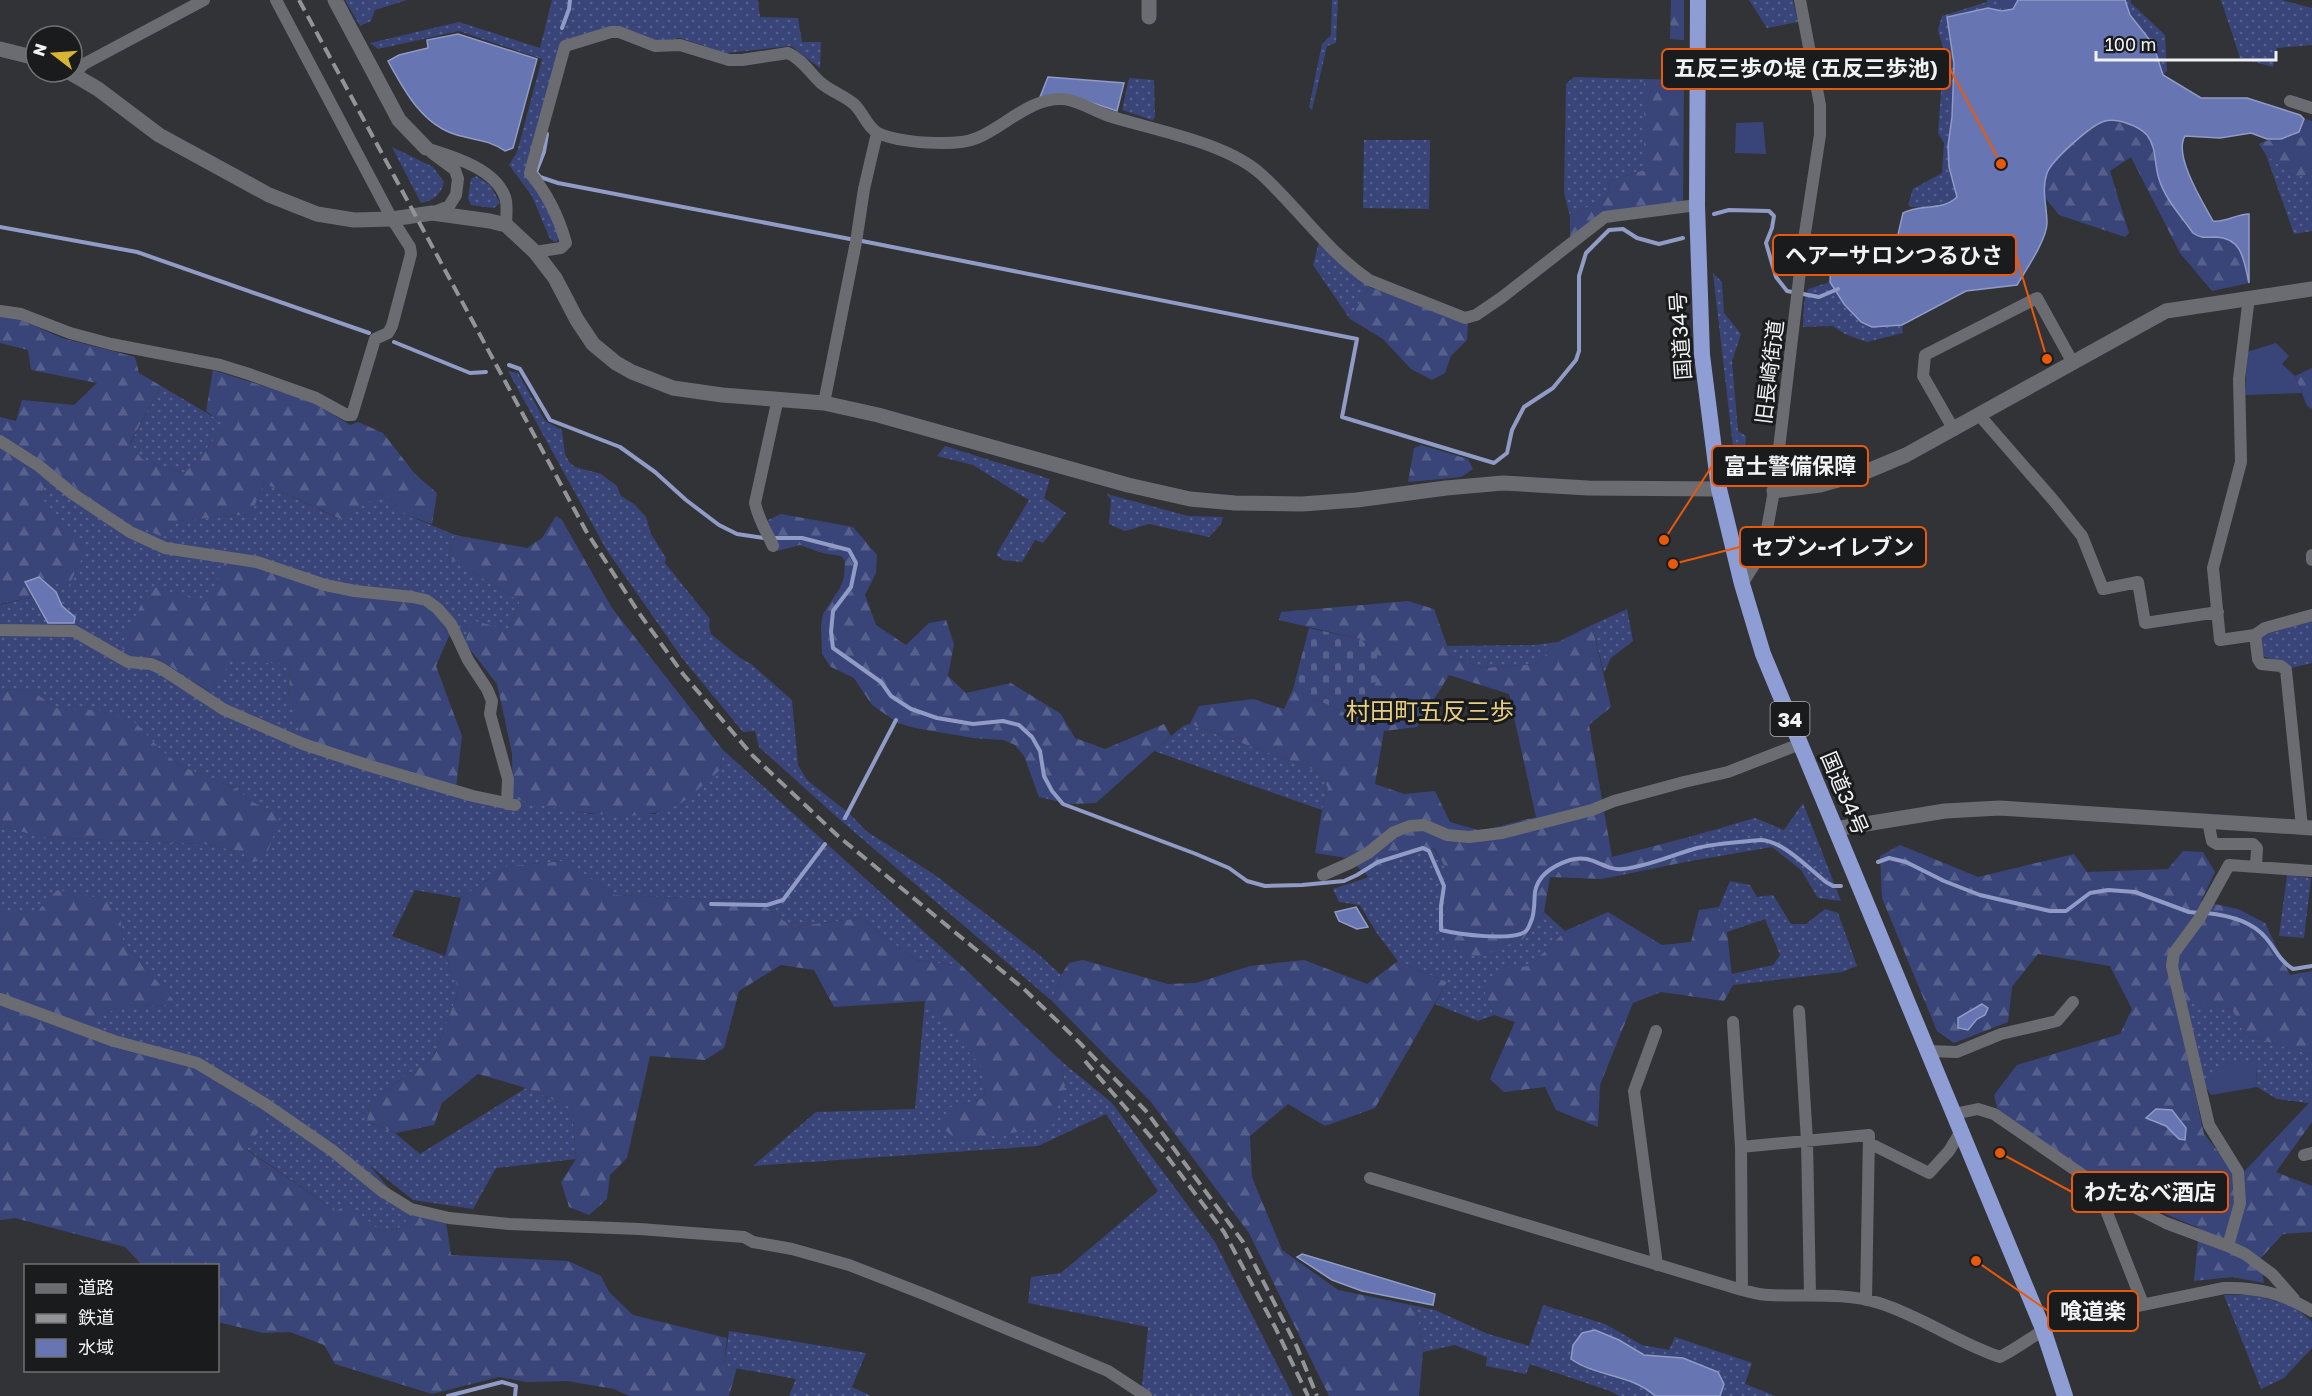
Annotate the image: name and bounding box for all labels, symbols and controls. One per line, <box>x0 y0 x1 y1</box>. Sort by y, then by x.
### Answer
north arrow <box>24 24 84 84</box>
scale bar <box>2096 24 2276 62</box>
text: 100 m <box>2105 33 2156 55</box>
text: N <box>28 41 51 58</box>
callout: 五反三歩の堤 (五反三歩池) <box>1662 49 1950 89</box>
text: 五反三歩の堤 (五反三歩池) <box>1674 54 1938 81</box>
callout: ヘアーサロンつるひさ <box>1773 235 2016 275</box>
text: ヘアーサロンつるひさ <box>1785 241 2003 268</box>
street label: 国道34号 <box>1664 291 1696 381</box>
street label: 旧長崎街道 <box>1750 318 1788 426</box>
callout: 富士警備保障 <box>1712 446 1868 486</box>
text: 富士警備保障 <box>1724 452 1856 479</box>
callout: セブン-イレブン <box>1740 527 1926 567</box>
text: セブン-イレブン <box>1752 533 1914 560</box>
district label: 村田町五反三歩 <box>1346 696 1514 725</box>
road number: 34 <box>1770 702 1810 736</box>
street label: 国道34号 <box>1816 747 1874 839</box>
callout: わたなべ酒店 <box>2072 1172 2228 1212</box>
text: わたなべ酒店 <box>2084 1178 2216 1205</box>
legend <box>24 1264 219 1372</box>
text: 道路 <box>78 1276 114 1298</box>
callout: 喰道楽 <box>2048 1291 2138 1331</box>
text: 喰道楽 <box>2060 1297 2126 1324</box>
text: 鉄道 <box>78 1306 114 1328</box>
text: 水域 <box>78 1336 114 1358</box>

